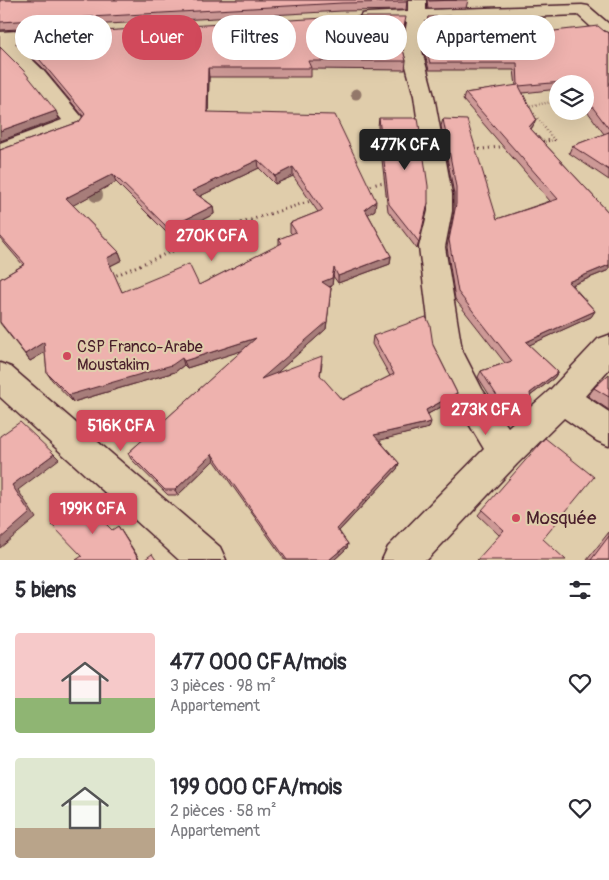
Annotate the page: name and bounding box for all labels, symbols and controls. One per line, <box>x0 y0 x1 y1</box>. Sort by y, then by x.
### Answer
chip: Acheter <box>15 15 112 60</box>
chip: Louer <box>122 15 202 60</box>
chip: Filtres <box>212 15 296 60</box>
chip: Nouveau <box>306 15 407 60</box>
chip: Appartement <box>417 15 555 60</box>
map controls <box>549 75 594 120</box>
button: layers <box>549 75 594 120</box>
pin: 477K CFA <box>353 128 457 171</box>
text: 477K CFA <box>370 135 440 155</box>
pin: 270K CFA <box>160 220 264 262</box>
text: 270K CFA <box>176 226 248 246</box>
place label: CSP Franco-Arabe Moustakim <box>77 337 203 375</box>
marker: CSP Franco-Arabe Moustakim <box>61 350 73 362</box>
pin: 273K CFA <box>434 394 538 436</box>
text: 273K CFA <box>451 400 521 420</box>
pin: 516K CFA <box>69 410 173 452</box>
text: 516K CFA <box>87 416 155 436</box>
pin: 199K CFA <box>41 492 145 535</box>
text: 199K CFA <box>60 499 126 519</box>
place label: Mosquée <box>526 506 597 530</box>
marker: Mosquée <box>510 512 522 524</box>
icon: filters <box>566 576 594 604</box>
text: 5 biens <box>15 577 76 604</box>
text: 477 000 CFA/mois <box>170 649 346 676</box>
icon: home <box>55 653 115 713</box>
icon: heart <box>566 669 594 697</box>
text: 3 pièces · 98 m² <box>170 676 276 696</box>
text: Appartement <box>170 696 260 716</box>
text: 199 000 CFA/mois <box>170 774 342 801</box>
icon: home <box>55 778 115 838</box>
icon: heart <box>566 794 594 822</box>
text: 2 pièces · 58 m² <box>170 801 277 821</box>
text: Appartement <box>170 821 260 841</box>

